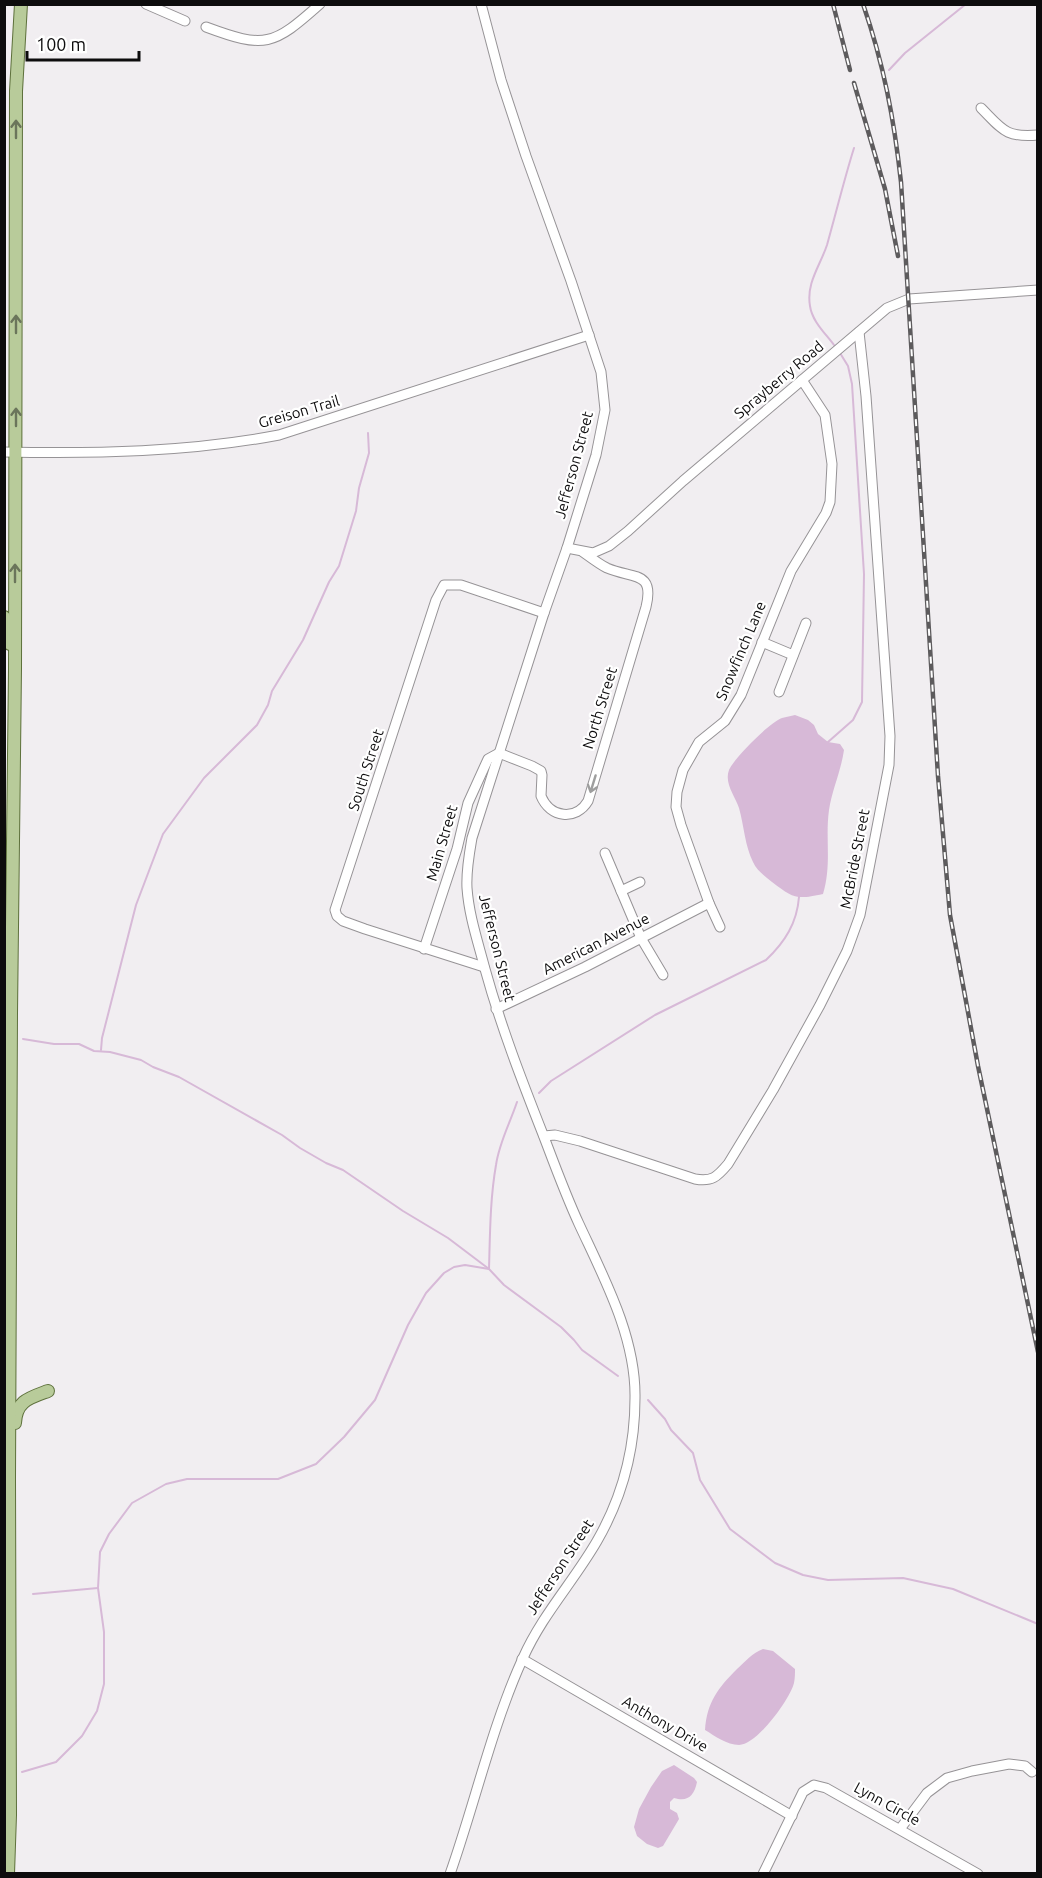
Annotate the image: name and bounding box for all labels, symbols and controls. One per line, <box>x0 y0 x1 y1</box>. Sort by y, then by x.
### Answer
scale bar <box>27 24 140 62</box>
text: 100 m <box>36 34 86 54</box>
one-way arrow <box>10 120 22 140</box>
one-way arrow <box>10 315 22 335</box>
street label: Sprayberry Road <box>731 337 827 422</box>
street label: Greison Trail <box>256 392 341 431</box>
one-way arrow <box>10 408 21 428</box>
street label: Jefferson Street <box>551 409 596 520</box>
one-way arrow <box>9 564 21 584</box>
street label: Snowfinch Lane <box>712 599 769 703</box>
street label: North Street <box>579 665 620 751</box>
street label: South Street <box>344 727 387 813</box>
one-way arrow <box>587 774 598 793</box>
street label: Main Street <box>423 803 461 883</box>
street label: McBride Street <box>837 807 873 910</box>
street label: Jefferson Street <box>476 892 519 1003</box>
street label: American Avenue <box>540 909 652 978</box>
street label: Jefferson Street <box>522 1516 597 1618</box>
street label: Anthony Drive <box>619 1692 711 1755</box>
street label: Lynn Circle <box>851 1778 923 1829</box>

